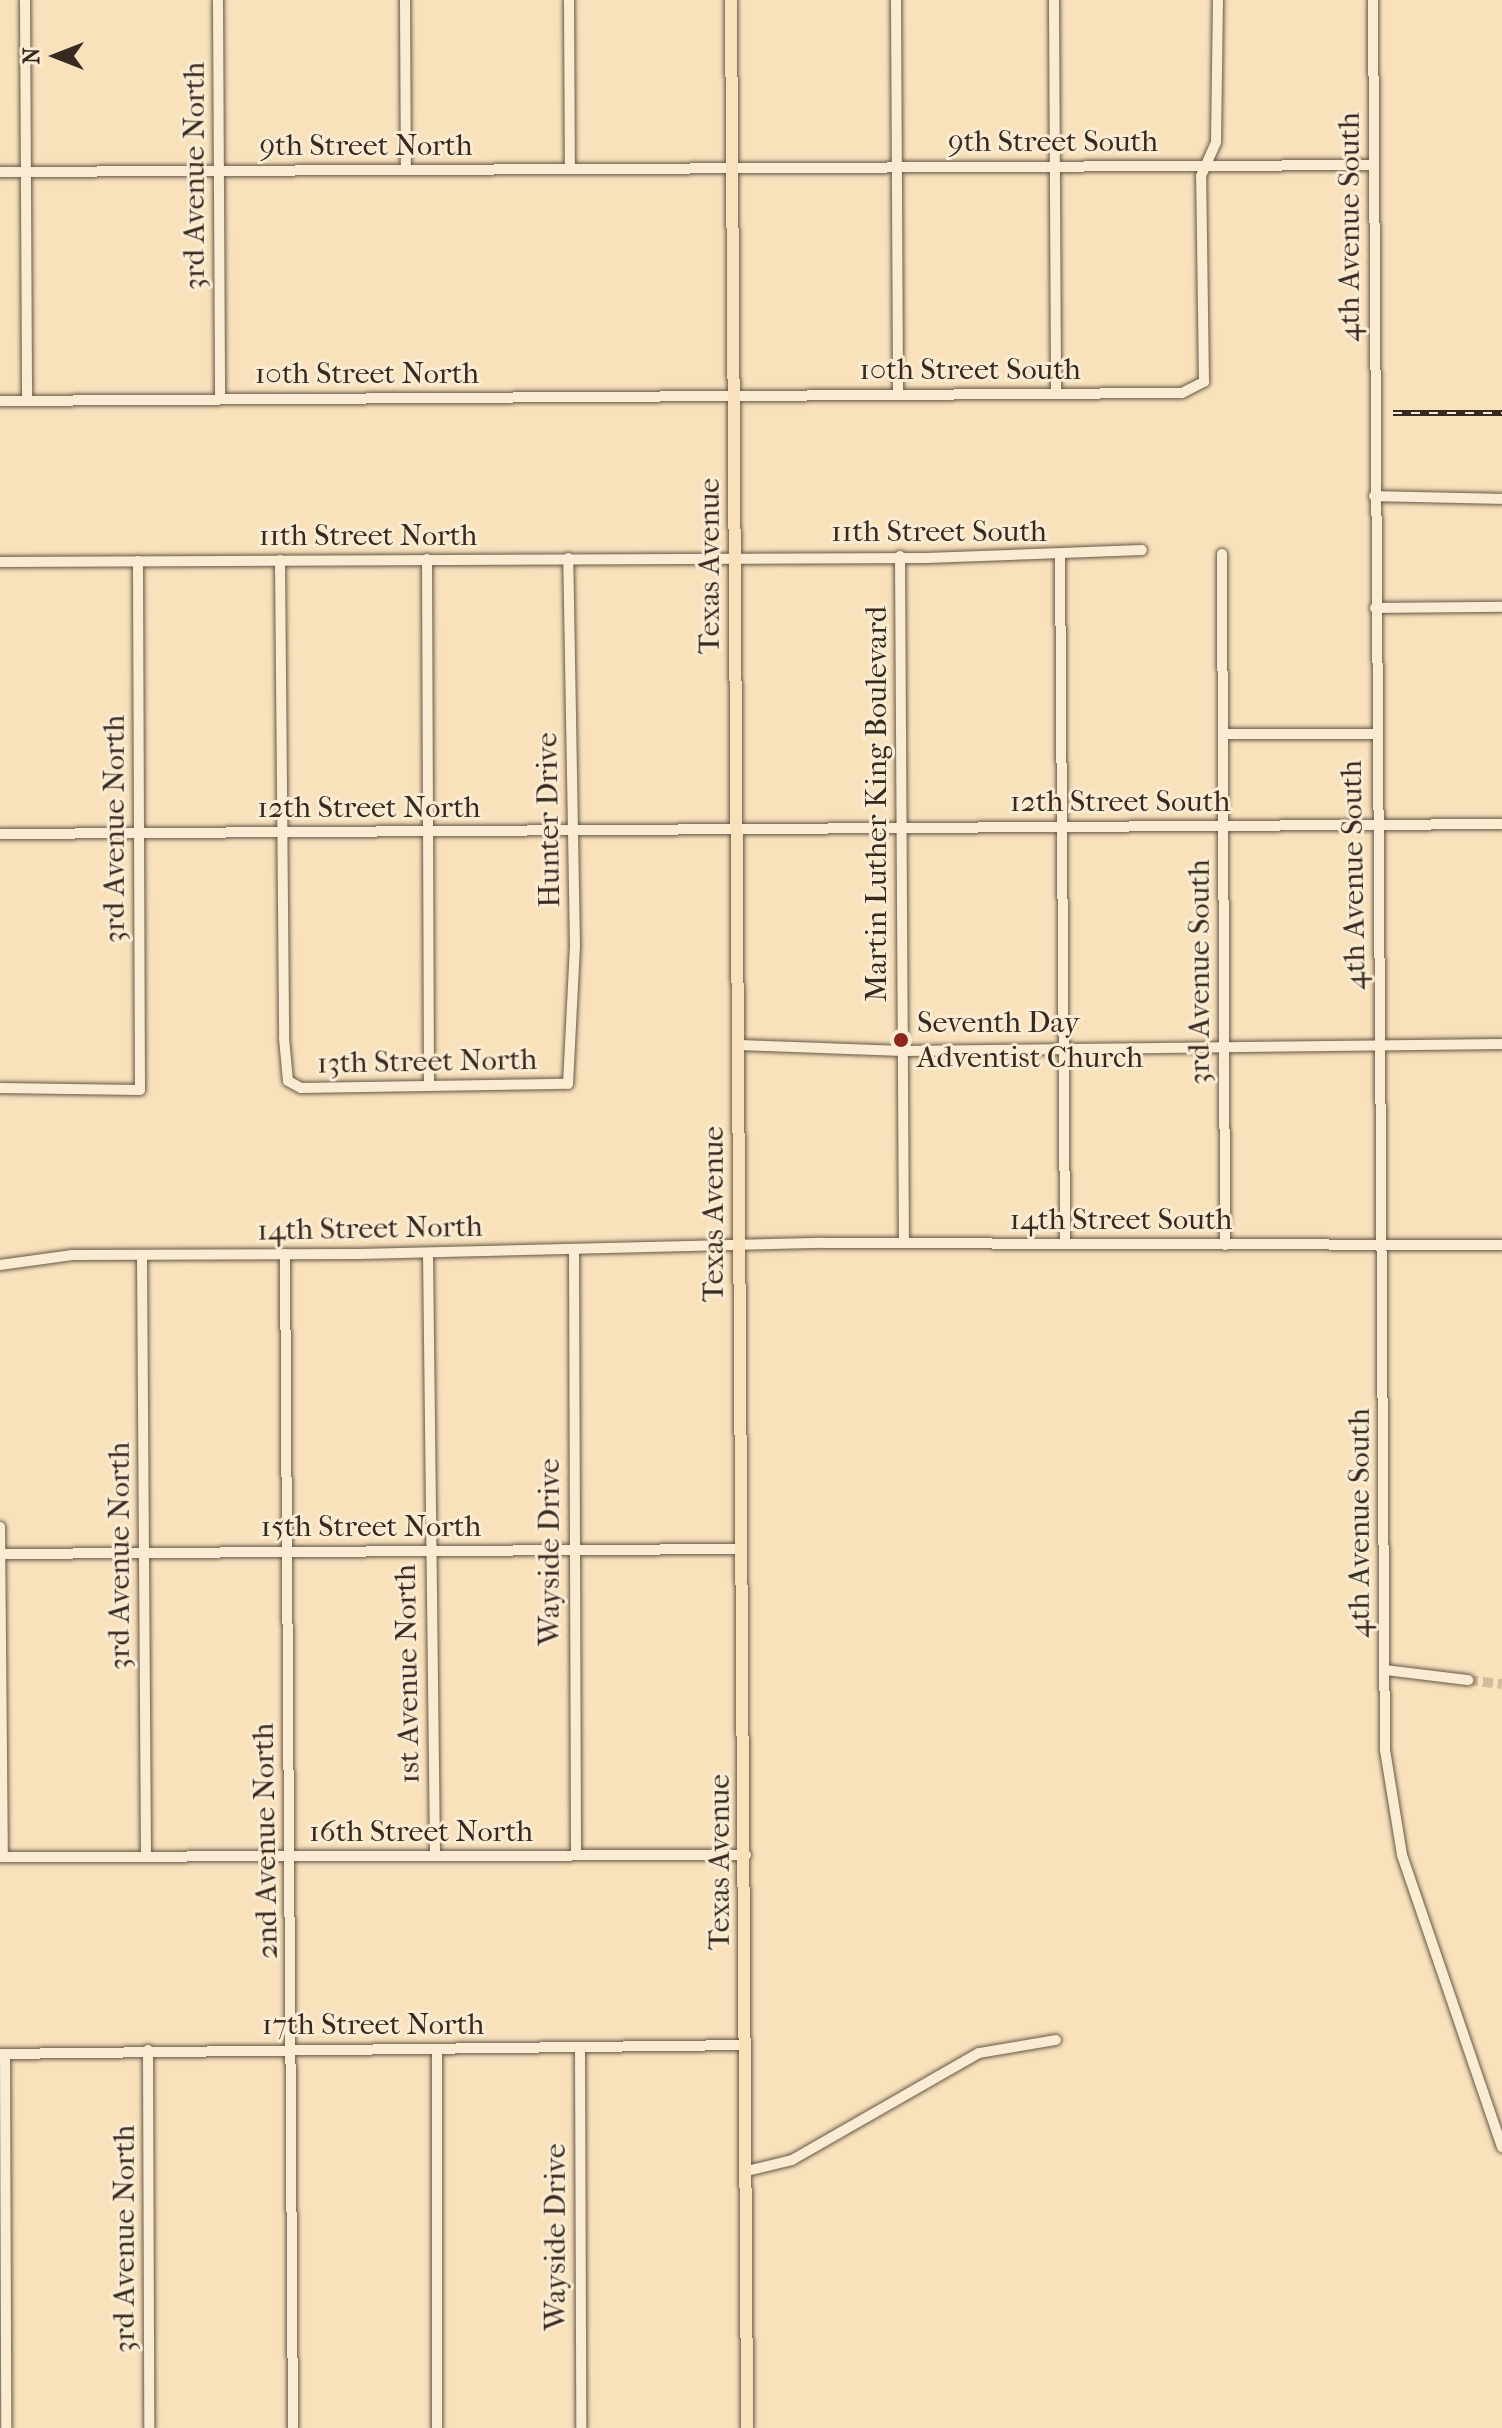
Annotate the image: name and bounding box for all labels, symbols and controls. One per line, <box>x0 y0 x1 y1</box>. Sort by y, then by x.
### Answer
north arrow <box>16 16 96 96</box>
text: N <box>19 48 45 64</box>
street label: 3rd Avenue North <box>177 62 213 290</box>
street label: 4th Avenue South <box>1332 112 1368 342</box>
street label: 9th Street South <box>948 124 1158 160</box>
street label: 9th Street North <box>259 128 473 164</box>
street label: 10th Street South <box>859 352 1081 388</box>
street label: 10th Street North <box>255 356 479 392</box>
street label: Texas Avenue <box>692 478 728 654</box>
street label: 11th Street South <box>831 514 1047 550</box>
street label: 11th Street North <box>259 518 477 554</box>
street label: Martin Luther King Boulevard <box>859 606 895 1002</box>
street label: 3rd Avenue North <box>97 715 133 943</box>
street label: Hunter Drive <box>529 732 569 908</box>
street label: 4th Avenue South <box>1334 760 1374 990</box>
street label: 12th Street South <box>1010 784 1230 820</box>
street label: 12th Street North <box>257 790 481 826</box>
street label: 3rd Avenue South <box>1182 859 1218 1085</box>
place label: Seventh Day Adventist Church <box>917 1005 1143 1076</box>
marker: Seventh Day Adventist Church <box>892 1031 910 1049</box>
street label: 13th Street North <box>317 1042 537 1082</box>
street label: Texas Avenue <box>696 1126 732 1302</box>
street label: 14th Street South <box>1010 1202 1232 1238</box>
street label: 14th Street North <box>257 1209 483 1249</box>
street label: 4th Avenue South <box>1342 1408 1378 1638</box>
street label: 3rd Avenue North <box>102 1442 138 1670</box>
street label: Wayside Drive <box>532 1458 568 1646</box>
street label: 15th Street North <box>261 1509 481 1545</box>
street label: 1st Avenue North <box>388 1564 428 1784</box>
street label: 2nd Avenue North <box>246 1722 286 1960</box>
street label: Texas Avenue <box>702 1774 738 1950</box>
street label: 16th Street North <box>309 1814 533 1850</box>
street label: 17th Street North <box>262 2007 484 2043</box>
street label: 3rd Avenue North <box>107 2125 143 2353</box>
street label: Wayside Drive <box>538 2143 574 2331</box>

